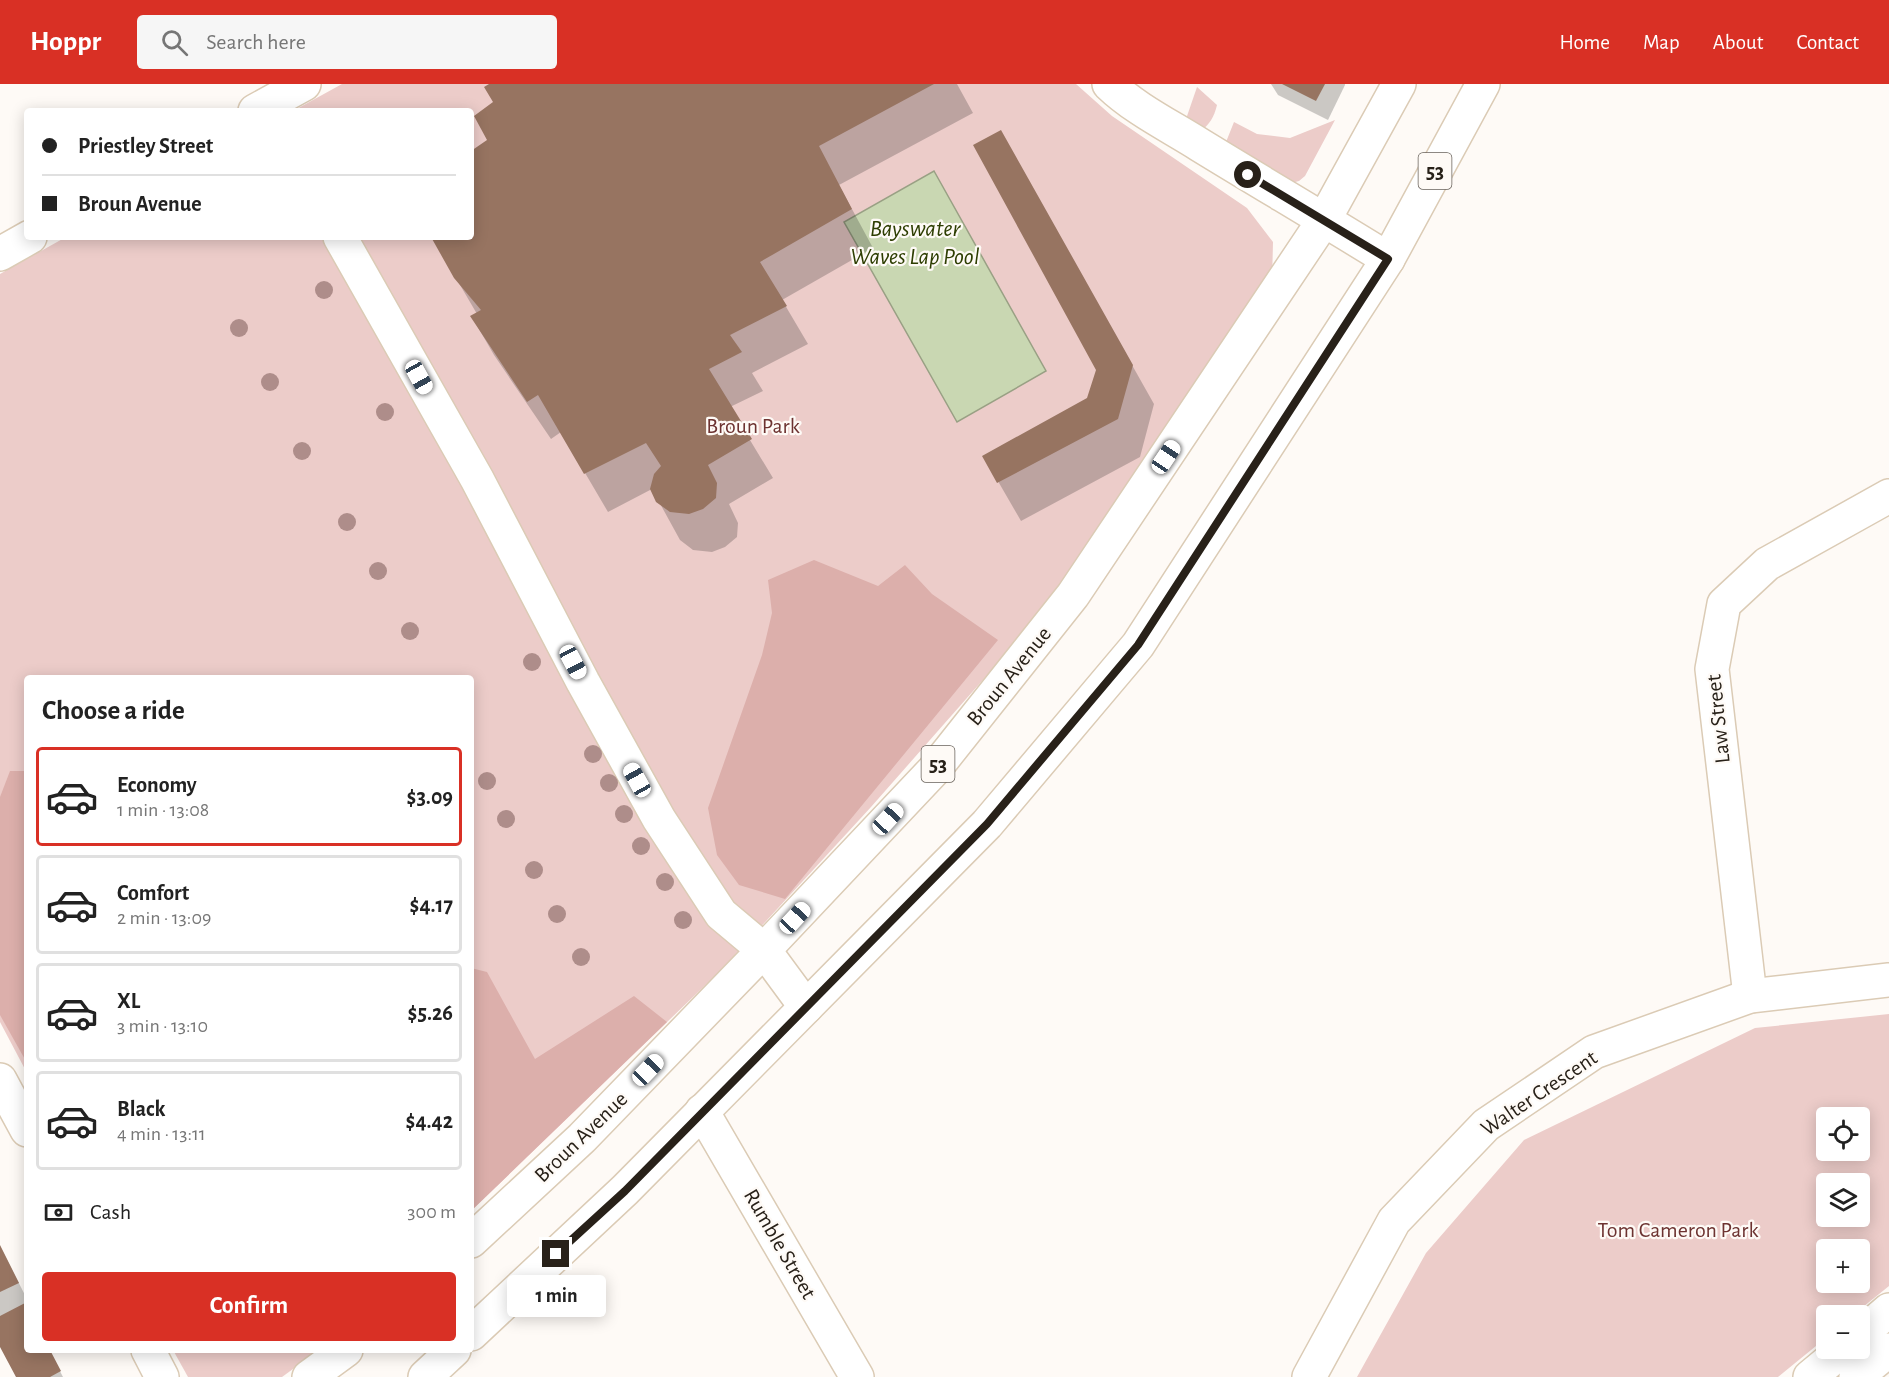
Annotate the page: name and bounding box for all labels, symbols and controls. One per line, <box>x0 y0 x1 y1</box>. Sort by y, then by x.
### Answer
search box <box>137 15 557 69</box>
icon: search <box>158 26 191 59</box>
text: Hoppr <box>30 28 101 56</box>
text: Search here <box>206 31 306 53</box>
text: Home <box>1559 32 1610 53</box>
text: Map <box>1643 32 1680 53</box>
text: About <box>1713 32 1763 53</box>
text: Contact <box>1796 32 1859 53</box>
text: Priestley Street <box>78 135 213 157</box>
road number: 53 <box>1418 153 1452 189</box>
route start <box>1234 161 1261 188</box>
text: Broun Avenue <box>78 193 202 215</box>
water label: Bayswater Waves Lap Pool <box>850 217 980 269</box>
car <box>402 357 436 397</box>
park label: Broun Park <box>706 415 800 437</box>
car <box>1148 437 1184 477</box>
street label: Broun Avenue <box>963 623 1055 729</box>
car <box>557 642 589 682</box>
street label: Law Street <box>1702 673 1734 765</box>
text: Choose a ride <box>42 697 185 724</box>
road number: 53 <box>922 746 954 782</box>
car <box>620 760 654 800</box>
icon: car <box>45 770 99 824</box>
text: Economy <box>117 774 197 796</box>
text: $3.09 <box>406 786 453 808</box>
text: 1 min · 13:08 <box>117 800 209 820</box>
car <box>869 800 907 838</box>
icon: car <box>45 878 99 932</box>
text: Comfort <box>117 882 189 904</box>
text: $4.17 <box>410 894 453 916</box>
car <box>776 899 814 937</box>
text: 2 min · 13:09 <box>117 908 211 928</box>
icon: car <box>45 986 99 1040</box>
text: XL <box>117 990 140 1012</box>
text: $5.26 <box>408 1002 453 1024</box>
text: 3 min · 13:10 <box>117 1016 208 1036</box>
street label: Walter Crescent <box>1477 1046 1601 1140</box>
car <box>629 1051 667 1089</box>
street label: Broun Avenue <box>530 1088 632 1186</box>
icon: car <box>45 1094 99 1148</box>
text: Black <box>117 1098 165 1120</box>
map controls <box>1816 1107 1870 1359</box>
button: locate <box>1816 1107 1870 1161</box>
text: $4.42 <box>406 1110 453 1132</box>
text: 4 min · 13:11 <box>117 1124 206 1144</box>
button: layers <box>1816 1173 1870 1227</box>
street label: Rumble Street <box>740 1185 820 1303</box>
icon: cash <box>42 1196 75 1229</box>
text: Cash <box>90 1201 131 1223</box>
text: 300 m <box>407 1202 456 1222</box>
park label: Tom Cameron Park <box>1598 1219 1758 1241</box>
button: + <box>1816 1239 1870 1293</box>
route end <box>542 1240 569 1267</box>
button: Confirm <box>42 1272 456 1341</box>
callout: 1 min <box>506 1275 606 1317</box>
text: 1 min <box>535 1286 578 1306</box>
button: − <box>1816 1305 1870 1359</box>

